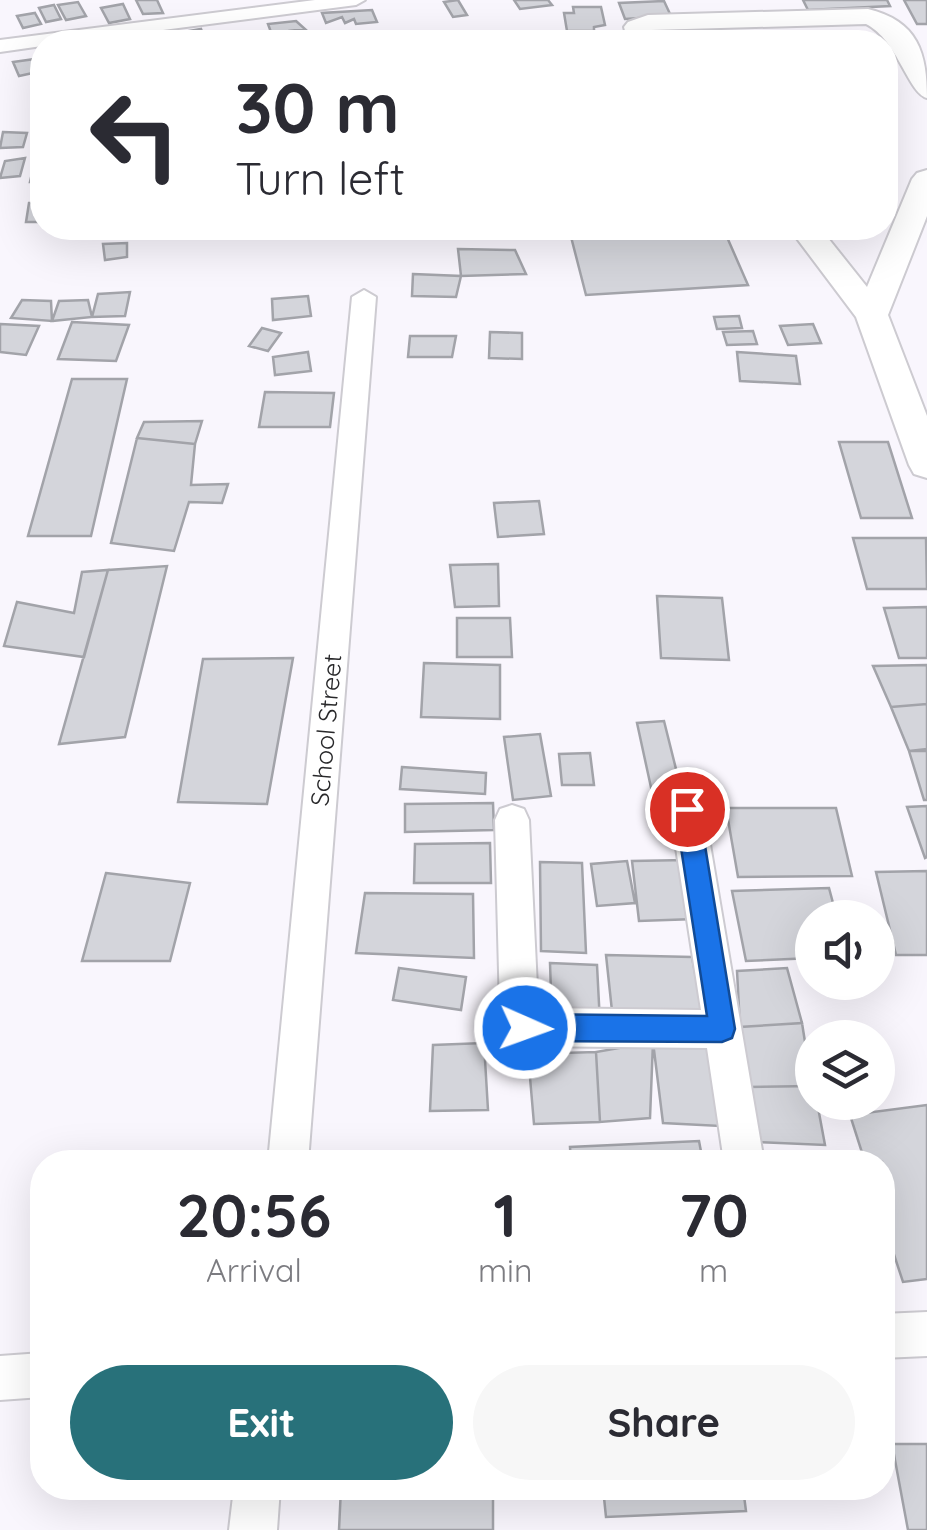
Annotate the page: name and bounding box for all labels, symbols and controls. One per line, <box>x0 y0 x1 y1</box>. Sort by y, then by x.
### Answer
text: 30 m <box>235 63 400 151</box>
icon: left <box>70 70 200 200</box>
text: Turn left <box>235 150 405 206</box>
street label: School Street <box>303 653 348 807</box>
pin <box>645 767 730 852</box>
icon: arrive <box>660 782 715 837</box>
map controls <box>795 900 895 1120</box>
button: sound <box>795 900 895 1000</box>
position arrow <box>473 976 577 1080</box>
button: layers <box>795 1020 895 1120</box>
text: 20:56 <box>176 1177 332 1252</box>
text: 1 <box>493 1177 517 1252</box>
text: 70 <box>679 1177 749 1252</box>
text: Arrival <box>206 1250 302 1290</box>
text: min <box>478 1250 532 1290</box>
text: m <box>699 1250 728 1290</box>
button: Exit <box>70 1365 453 1480</box>
button: Share <box>473 1365 855 1480</box>

